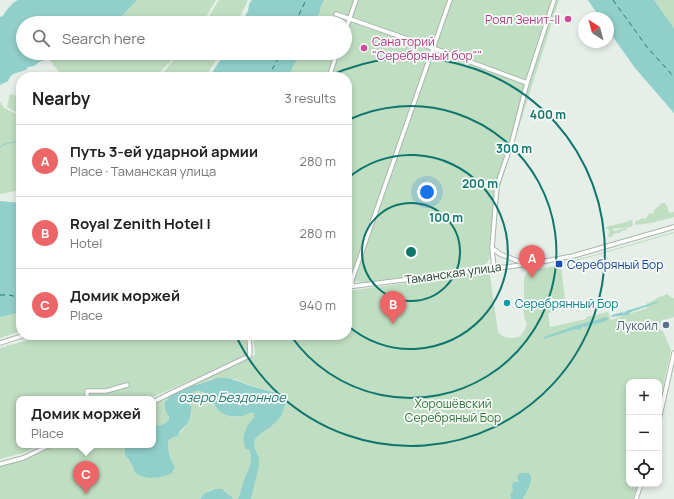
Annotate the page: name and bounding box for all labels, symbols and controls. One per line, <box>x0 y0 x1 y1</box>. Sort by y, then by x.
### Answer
place label: Роял Зенит-II <box>485 11 560 28</box>
north arrow <box>578 12 614 48</box>
marker: Роял Зенит-II <box>563 14 573 24</box>
search box <box>16 16 352 60</box>
icon: search <box>30 27 52 49</box>
text: Search here <box>62 28 145 49</box>
place label: Санаторий "Серебряный бор"" <box>372 33 482 64</box>
marker: Санаторий "Серебряный бор"" <box>359 43 369 53</box>
text: Nearby <box>32 87 90 110</box>
text: 3 results <box>284 89 336 107</box>
text: 400 m <box>530 106 566 123</box>
text: 300 m <box>496 140 532 157</box>
text: Путь 3-ей ударной армии <box>70 141 258 162</box>
text: A <box>41 152 49 170</box>
text: 280 m <box>299 152 336 170</box>
text: Place · Таманская улица <box>70 162 216 180</box>
text: 200 m <box>462 175 498 192</box>
your location <box>417 182 437 202</box>
text: 100 m <box>429 209 463 226</box>
text: Royal Zenith Hotel I <box>70 213 211 234</box>
text: B <box>41 224 49 242</box>
text: 280 m <box>299 224 336 242</box>
text: Hotel <box>70 234 102 252</box>
centre of rings <box>404 245 418 259</box>
pin: A <box>519 245 545 278</box>
place label: Серебряный Бор <box>567 256 663 273</box>
street label: Таманская улица <box>404 258 502 288</box>
marker: Серебряный Бор <box>554 259 564 269</box>
text: Домик моржей <box>70 285 180 306</box>
pin: B <box>380 291 406 324</box>
place label: Серебрянный Бор <box>515 295 618 312</box>
text: C <box>40 296 50 314</box>
text: 940 m <box>299 296 336 314</box>
marker: Серебрянный Бор <box>502 298 512 308</box>
text: Place <box>70 306 103 324</box>
place label: Лукойл <box>617 317 658 334</box>
marker: Лукойл <box>661 320 671 330</box>
map controls <box>626 379 662 487</box>
button: + <box>626 379 662 415</box>
water label: озеро Бездонное <box>178 388 287 406</box>
park label: Хорошёвский Серебряный Бор <box>405 395 501 426</box>
popup <box>16 396 156 448</box>
text: Домик моржей <box>31 403 141 424</box>
button: − <box>626 415 662 451</box>
text: Place <box>31 424 64 442</box>
button: locate <box>626 451 662 487</box>
pin: C <box>73 461 99 494</box>

